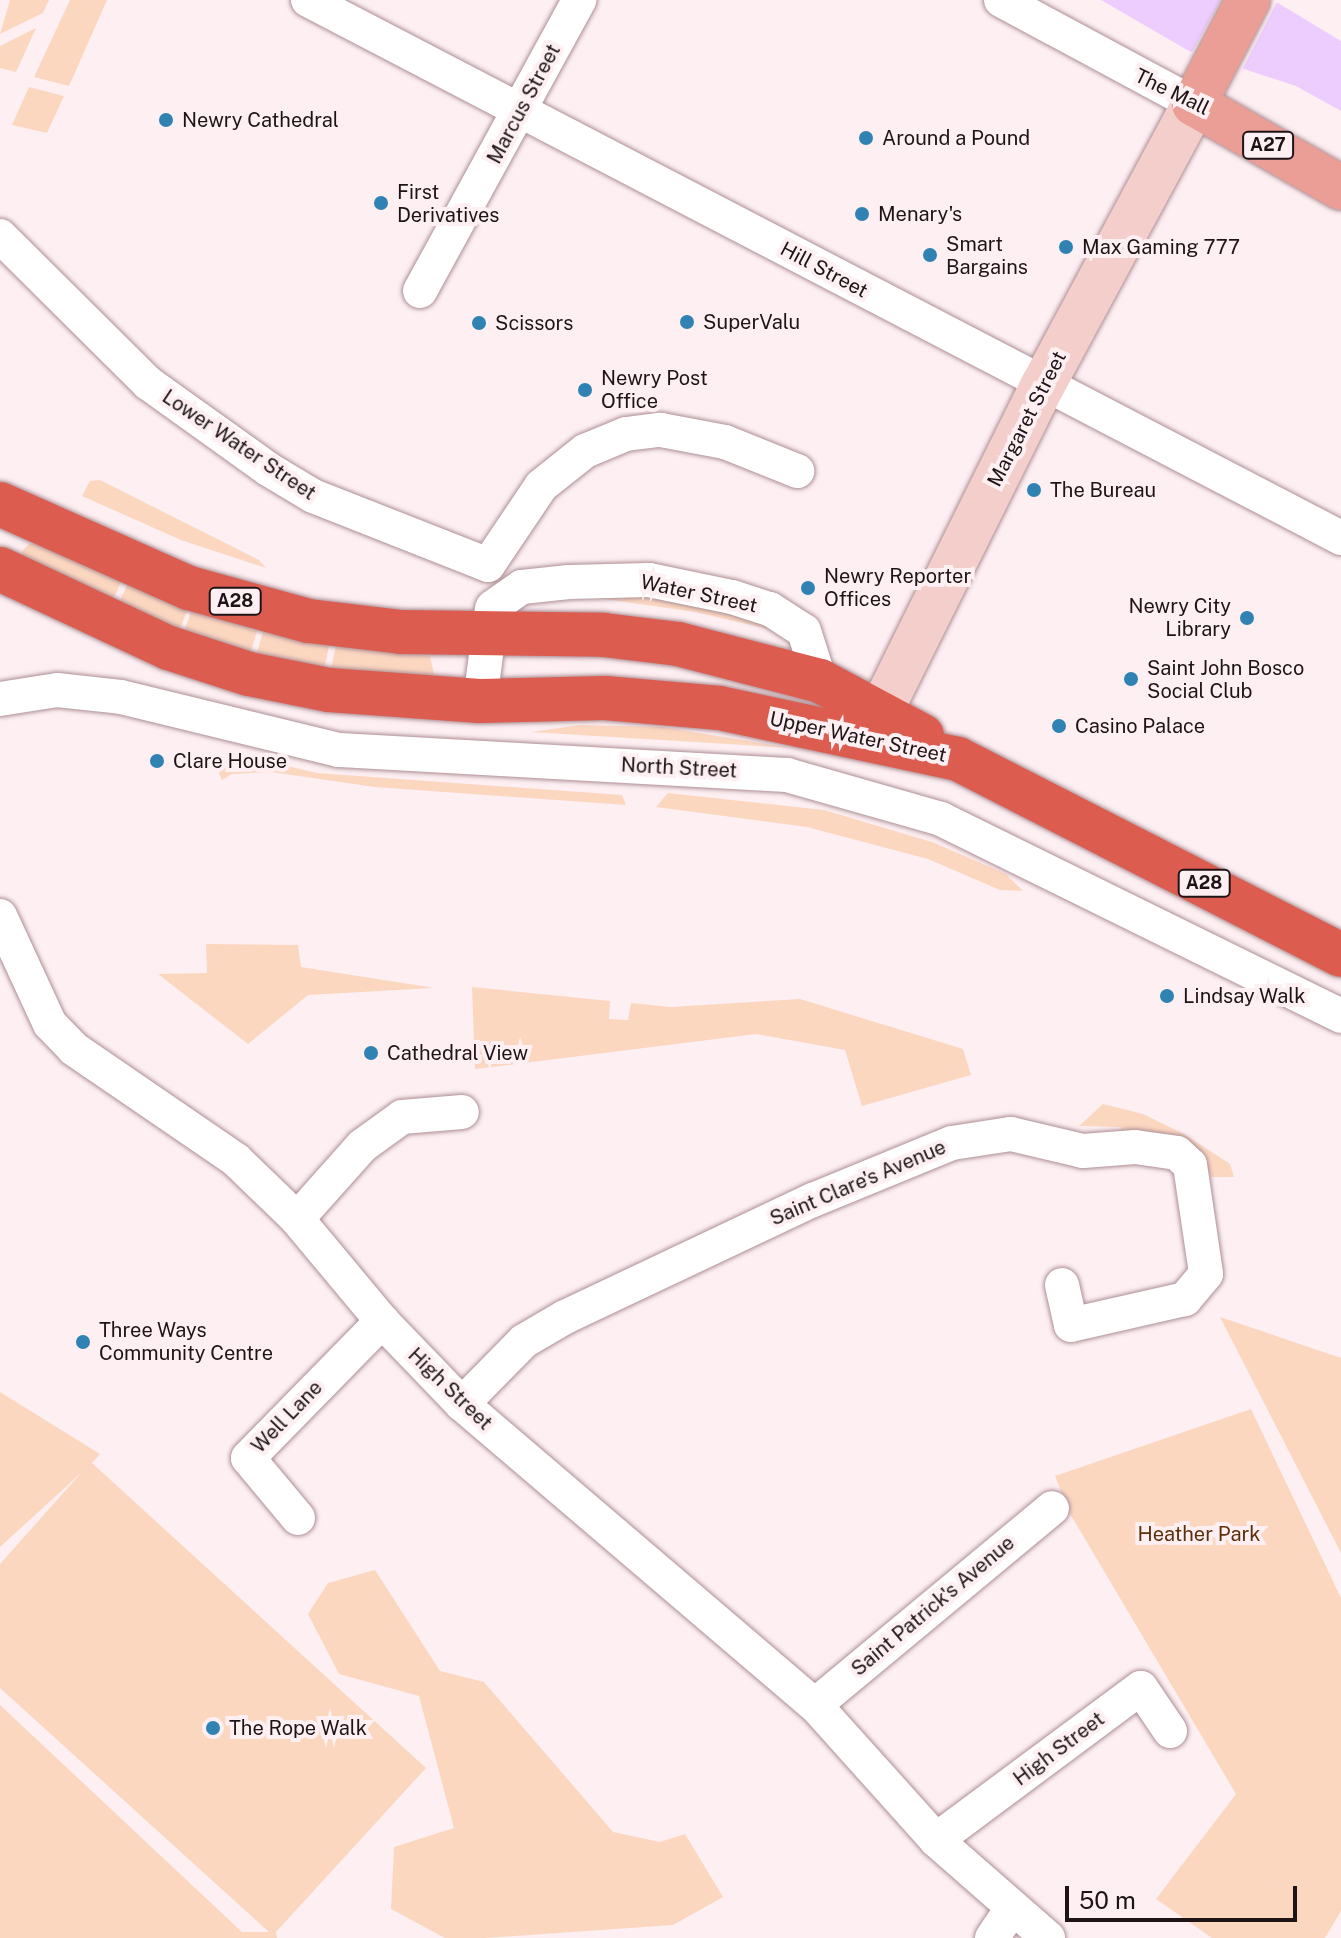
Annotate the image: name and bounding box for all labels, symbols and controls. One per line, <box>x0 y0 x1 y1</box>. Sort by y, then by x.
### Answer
street label: Marcus Street <box>482 40 566 168</box>
street label: The Mall <box>1131 64 1213 120</box>
place label: Newry Cathedral <box>182 108 339 132</box>
marker: Newry Cathedral <box>157 111 175 129</box>
place label: Around a Pound <box>882 126 1030 150</box>
marker: Around a Pound <box>857 129 875 147</box>
road number: A27 <box>1242 131 1294 159</box>
place label: First Derivatives <box>397 180 499 227</box>
marker: First Derivatives <box>372 194 390 212</box>
place label: Menary's <box>878 202 962 226</box>
marker: Menary's <box>853 205 871 223</box>
place label: Smart Bargains <box>946 232 1028 279</box>
place label: Max Gaming 777 <box>1082 235 1240 259</box>
street label: Hill Street <box>776 237 872 303</box>
marker: Max Gaming 777 <box>1057 238 1075 256</box>
marker: Smart Bargains <box>921 246 939 264</box>
place label: SuperValu <box>703 310 800 334</box>
place label: Scissors <box>495 311 573 335</box>
marker: SuperValu <box>678 313 696 331</box>
marker: Scissors <box>470 314 488 332</box>
street label: Margaret Street <box>982 347 1072 491</box>
place label: Newry Post Office <box>601 366 708 413</box>
marker: Newry Post Office <box>576 381 594 399</box>
street label: Lower Water Street <box>157 385 321 505</box>
place label: The Bureau <box>1050 478 1156 502</box>
marker: The Bureau <box>1025 481 1043 499</box>
place label: Newry Reporter Offices <box>824 564 971 611</box>
street label: Water Street <box>638 570 760 618</box>
marker: Newry Reporter Offices <box>799 579 817 597</box>
road number: A28 <box>207 587 263 615</box>
place label: Newry City Library <box>1128 594 1231 641</box>
marker: Newry City Library <box>1238 609 1256 627</box>
place label: Saint John Bosco Social Club <box>1147 656 1304 703</box>
marker: Saint John Bosco Social Club <box>1122 670 1140 688</box>
street label: Upper Water Street <box>767 706 949 768</box>
place label: Casino Palace <box>1075 714 1205 738</box>
marker: Casino Palace <box>1050 717 1068 735</box>
place label: Clare House <box>173 749 287 773</box>
marker: Clare House <box>148 752 166 770</box>
street label: North Street <box>620 753 738 783</box>
road number: A28 <box>1176 869 1232 897</box>
place label: Lindsay Walk <box>1183 984 1306 1008</box>
marker: Lindsay Walk <box>1158 987 1176 1005</box>
place label: Cathedral View <box>387 1041 529 1065</box>
marker: Cathedral View <box>362 1044 380 1062</box>
street label: Saint Clare's Avenue <box>766 1135 950 1231</box>
place label: Three Ways Community Centre <box>99 1318 273 1365</box>
marker: Three Ways Community Centre <box>74 1333 92 1351</box>
street label: High Street <box>403 1343 497 1435</box>
street label: Well Lane <box>247 1376 327 1458</box>
park label: Heather Park <box>1138 1522 1260 1546</box>
street label: Saint Patrick's Avenue <box>847 1531 1019 1681</box>
street label: High Street <box>1009 1707 1109 1791</box>
place label: The Rope Walk <box>229 1716 368 1740</box>
marker: The Rope Walk <box>204 1719 222 1737</box>
scale bar <box>1069 1870 1301 1920</box>
text: 50 m <box>1079 1886 1136 1914</box>

